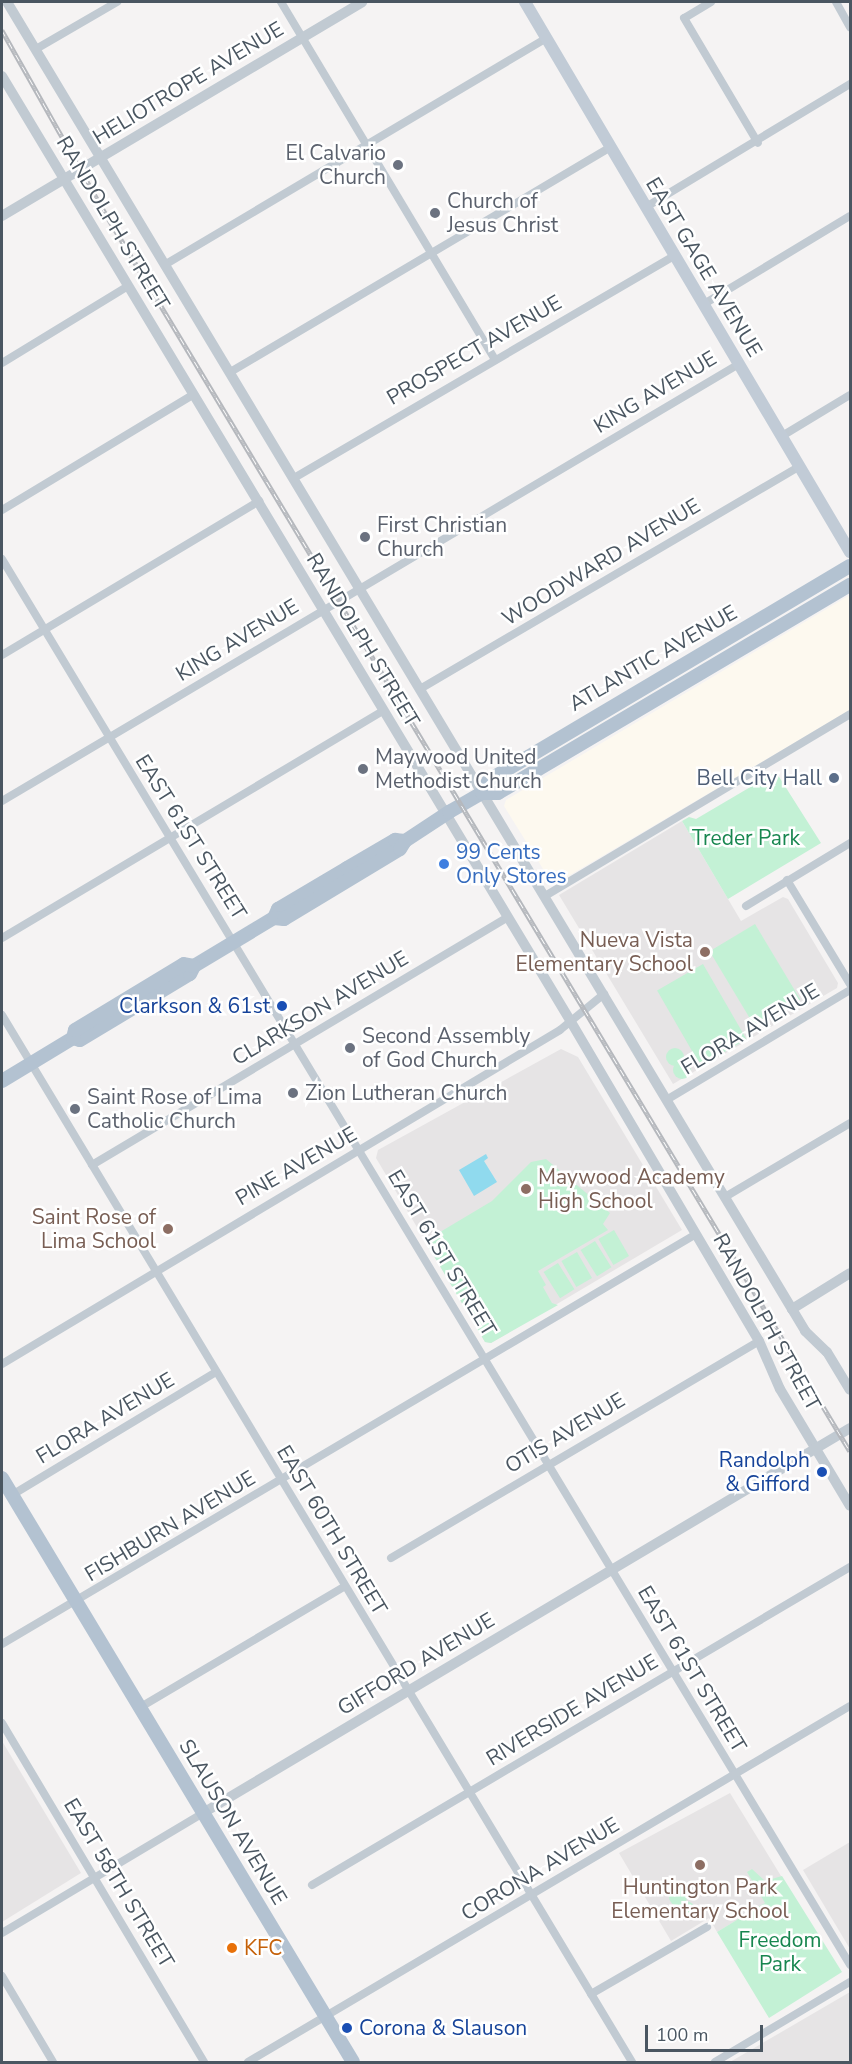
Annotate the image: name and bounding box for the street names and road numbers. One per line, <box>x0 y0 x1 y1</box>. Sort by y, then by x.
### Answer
street label: HELIOTROPE AVENUE <box>88 16 288 150</box>
street label: RANDOLPH STREET <box>51 131 175 315</box>
street label: EAST GAGE AVENUE <box>640 173 768 361</box>
street label: PROSPECT AVENUE <box>382 290 566 410</box>
street label: KING AVENUE <box>589 346 721 438</box>
street label: WOODWARD AVENUE <box>497 493 705 631</box>
street label: RANDOLPH STREET <box>301 548 425 732</box>
street label: KING AVENUE <box>171 594 303 686</box>
street label: ATLANTIC AVENUE <box>565 600 741 716</box>
street label: EAST 61ST STREET <box>130 750 252 924</box>
street label: CLARKSON AVENUE <box>227 945 413 1071</box>
street label: FLORA AVENUE <box>676 978 824 1080</box>
street label: PINE AVENUE <box>231 1121 361 1211</box>
street label: EAST 61ST STREET <box>382 1165 502 1341</box>
street label: RANDOLPH STREET <box>708 1229 826 1415</box>
street label: FLORA AVENUE <box>31 1367 179 1469</box>
street label: OTIS AVENUE <box>500 1387 630 1479</box>
street label: EAST 60TH STREET <box>271 1441 393 1619</box>
street label: FISHBURN AVENUE <box>80 1465 260 1587</box>
street label: EAST 61ST STREET <box>632 1581 752 1757</box>
street label: GIFFORD AVENUE <box>333 1607 499 1721</box>
street label: RIVERSIDE AVENUE <box>482 1649 662 1771</box>
street label: SLAUSON AVENUE <box>174 1735 292 1909</box>
street label: EAST 58TH STREET <box>58 1794 180 1972</box>
street label: CORONA AVENUE <box>456 1812 624 1926</box>

